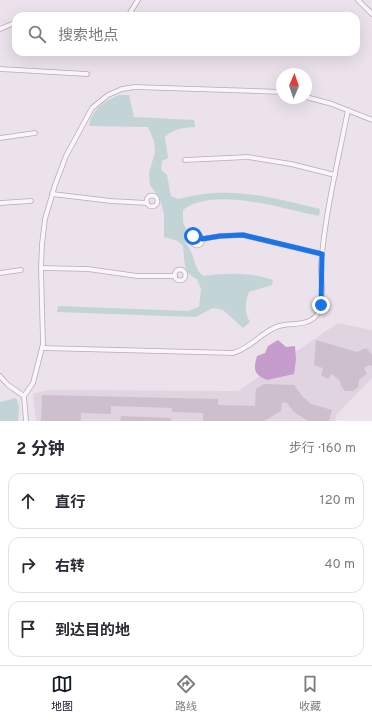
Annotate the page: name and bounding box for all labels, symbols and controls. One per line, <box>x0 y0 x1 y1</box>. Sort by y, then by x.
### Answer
search box <box>12 12 360 56</box>
icon: search <box>26 23 48 45</box>
text: 搜索地点 <box>58 27 118 46</box>
north arrow <box>276 68 312 104</box>
route start <box>184 227 202 245</box>
route end <box>312 296 330 314</box>
text: 2 分钟 <box>16 439 65 461</box>
text: 步行 · 160 m <box>289 441 356 457</box>
icon: ahead <box>17 490 39 512</box>
text: 120 m <box>320 493 355 509</box>
text: 直行 <box>55 494 85 513</box>
icon: right <box>17 554 39 576</box>
text: 40 m <box>325 557 355 573</box>
text: 右转 <box>55 558 85 577</box>
icon: arrive <box>17 618 39 640</box>
text: 到达目的地 <box>55 622 130 641</box>
tab: 地图 <box>51 673 73 714</box>
tab: 路线 <box>175 673 197 714</box>
tab: 收藏 <box>299 673 321 714</box>

